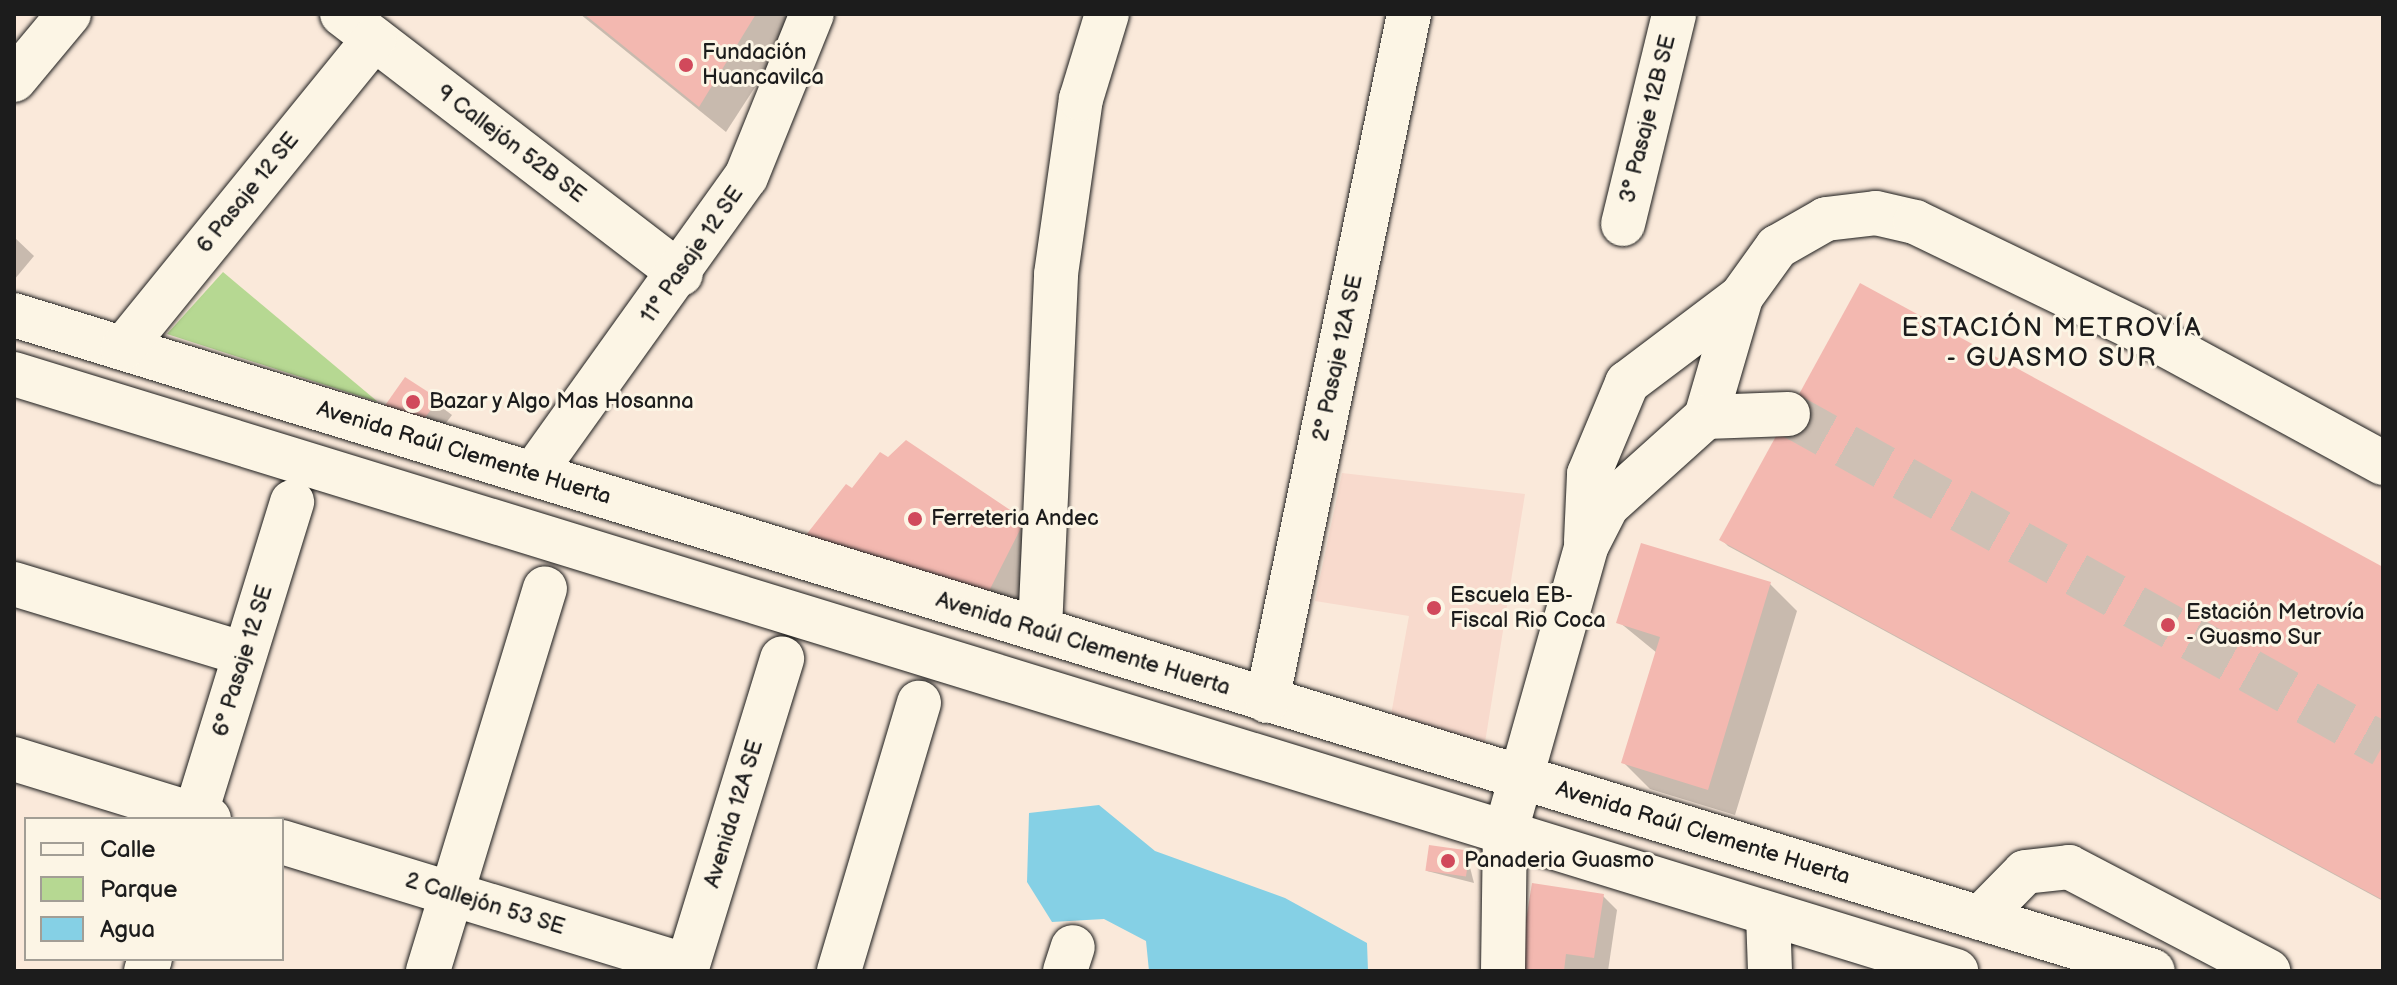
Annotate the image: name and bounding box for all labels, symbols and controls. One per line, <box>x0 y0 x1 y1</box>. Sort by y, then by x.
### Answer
street label: 3° Pasaje 12B SE <box>1614 32 1682 206</box>
place label: Fundación Huancavilca <box>702 39 824 90</box>
marker: Fundación Huancavilca <box>677 56 695 74</box>
street label: 9 Callejón 52B SE <box>431 79 591 209</box>
street label: 6 Pasaje 12 SE <box>191 127 305 259</box>
street label: 11° Pasaje 12 SE <box>635 181 749 329</box>
street label: 2° Pasaje 12A SE <box>1307 272 1369 444</box>
district label: ESTACIÓN METROVÍA - GUASMO SUR <box>1902 313 2202 374</box>
place label: Bazar y Algo Mas Hosanna <box>429 389 696 415</box>
marker: Bazar y Algo Mas Hosanna <box>404 393 422 411</box>
street label: Avenida Raúl Clemente Huerta <box>314 396 614 510</box>
place label: Ferreteria Andec <box>931 506 1099 532</box>
marker: Ferreteria Andec <box>906 510 924 528</box>
street label: 6° Pasaje 12 SE <box>207 582 279 740</box>
place label: Escuela EB- Fiscal Rio Coca <box>1450 582 1606 634</box>
street label: Avenida Raúl Clemente Huerta <box>933 587 1233 701</box>
marker: Escuela EB- Fiscal Rio Coca <box>1425 599 1443 617</box>
place label: Estación Metrovía - Guasmo Sur <box>2186 599 2365 650</box>
marker: Estación Metrovía - Guasmo Sur <box>2157 614 2179 636</box>
street label: Avenida 12A SE <box>699 737 769 891</box>
street label: Avenida Raúl Clemente Huerta <box>1553 776 1853 890</box>
legend <box>24 817 284 961</box>
text: Calle <box>100 835 155 864</box>
place label: Panaderia Guasmo <box>1464 848 1654 874</box>
marker: Panaderia Guasmo <box>1439 852 1457 870</box>
street label: 2 Callejón 53 SE <box>402 867 568 941</box>
text: Parque <box>100 875 178 904</box>
text: Agua <box>100 915 155 944</box>

